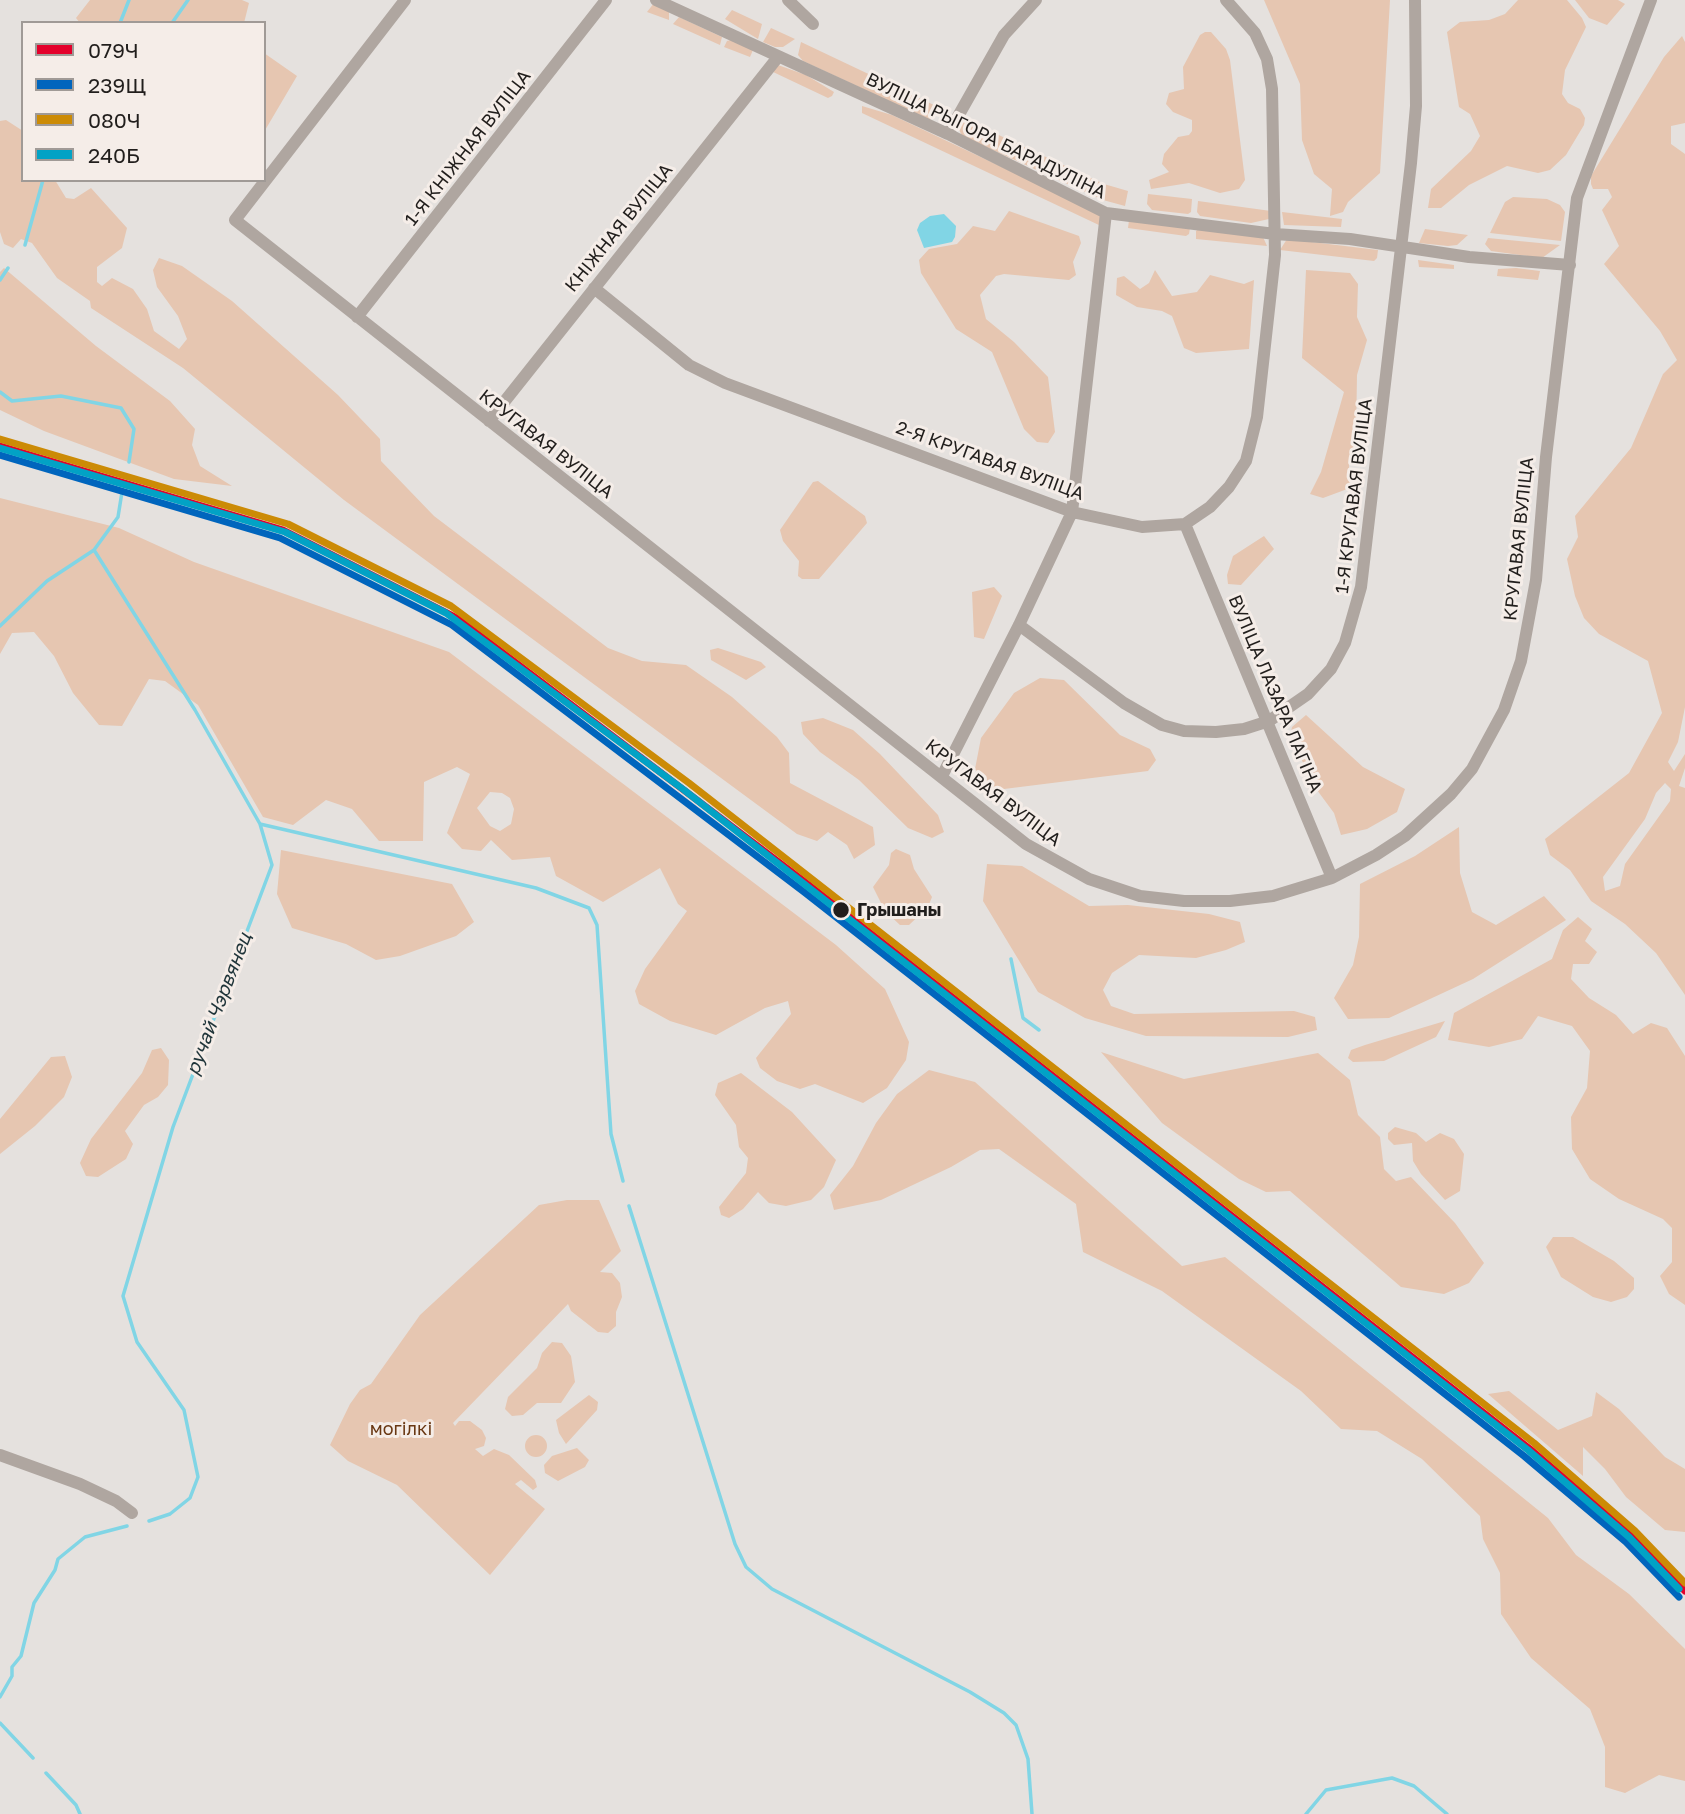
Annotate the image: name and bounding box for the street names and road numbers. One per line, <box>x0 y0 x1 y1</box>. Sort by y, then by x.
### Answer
street label: 1-Я КНІЖНАЯ ВУЛІЦА <box>401 66 535 230</box>
street label: ВУЛІЦА РЫГОРА БАРАДУЛІНА <box>863 68 1109 204</box>
street label: КНІЖНАЯ ВУЛІЦА <box>561 159 677 297</box>
street label: КРУГАВАЯ ВУЛІЦА <box>475 385 617 503</box>
street label: 1-Я КРУГАВАЯ ВУЛІЦА <box>1331 397 1377 595</box>
street label: 2-Я КРУГАВАЯ ВУЛІЦА <box>893 417 1087 505</box>
street label: КРУГАВАЯ ВУЛІЦА <box>1500 456 1538 622</box>
street label: ВУЛІЦА ЛАЗАРА ЛАГІНА <box>1223 592 1327 796</box>
street label: КРУГАВАЯ ВУЛІЦА <box>921 735 1065 851</box>

